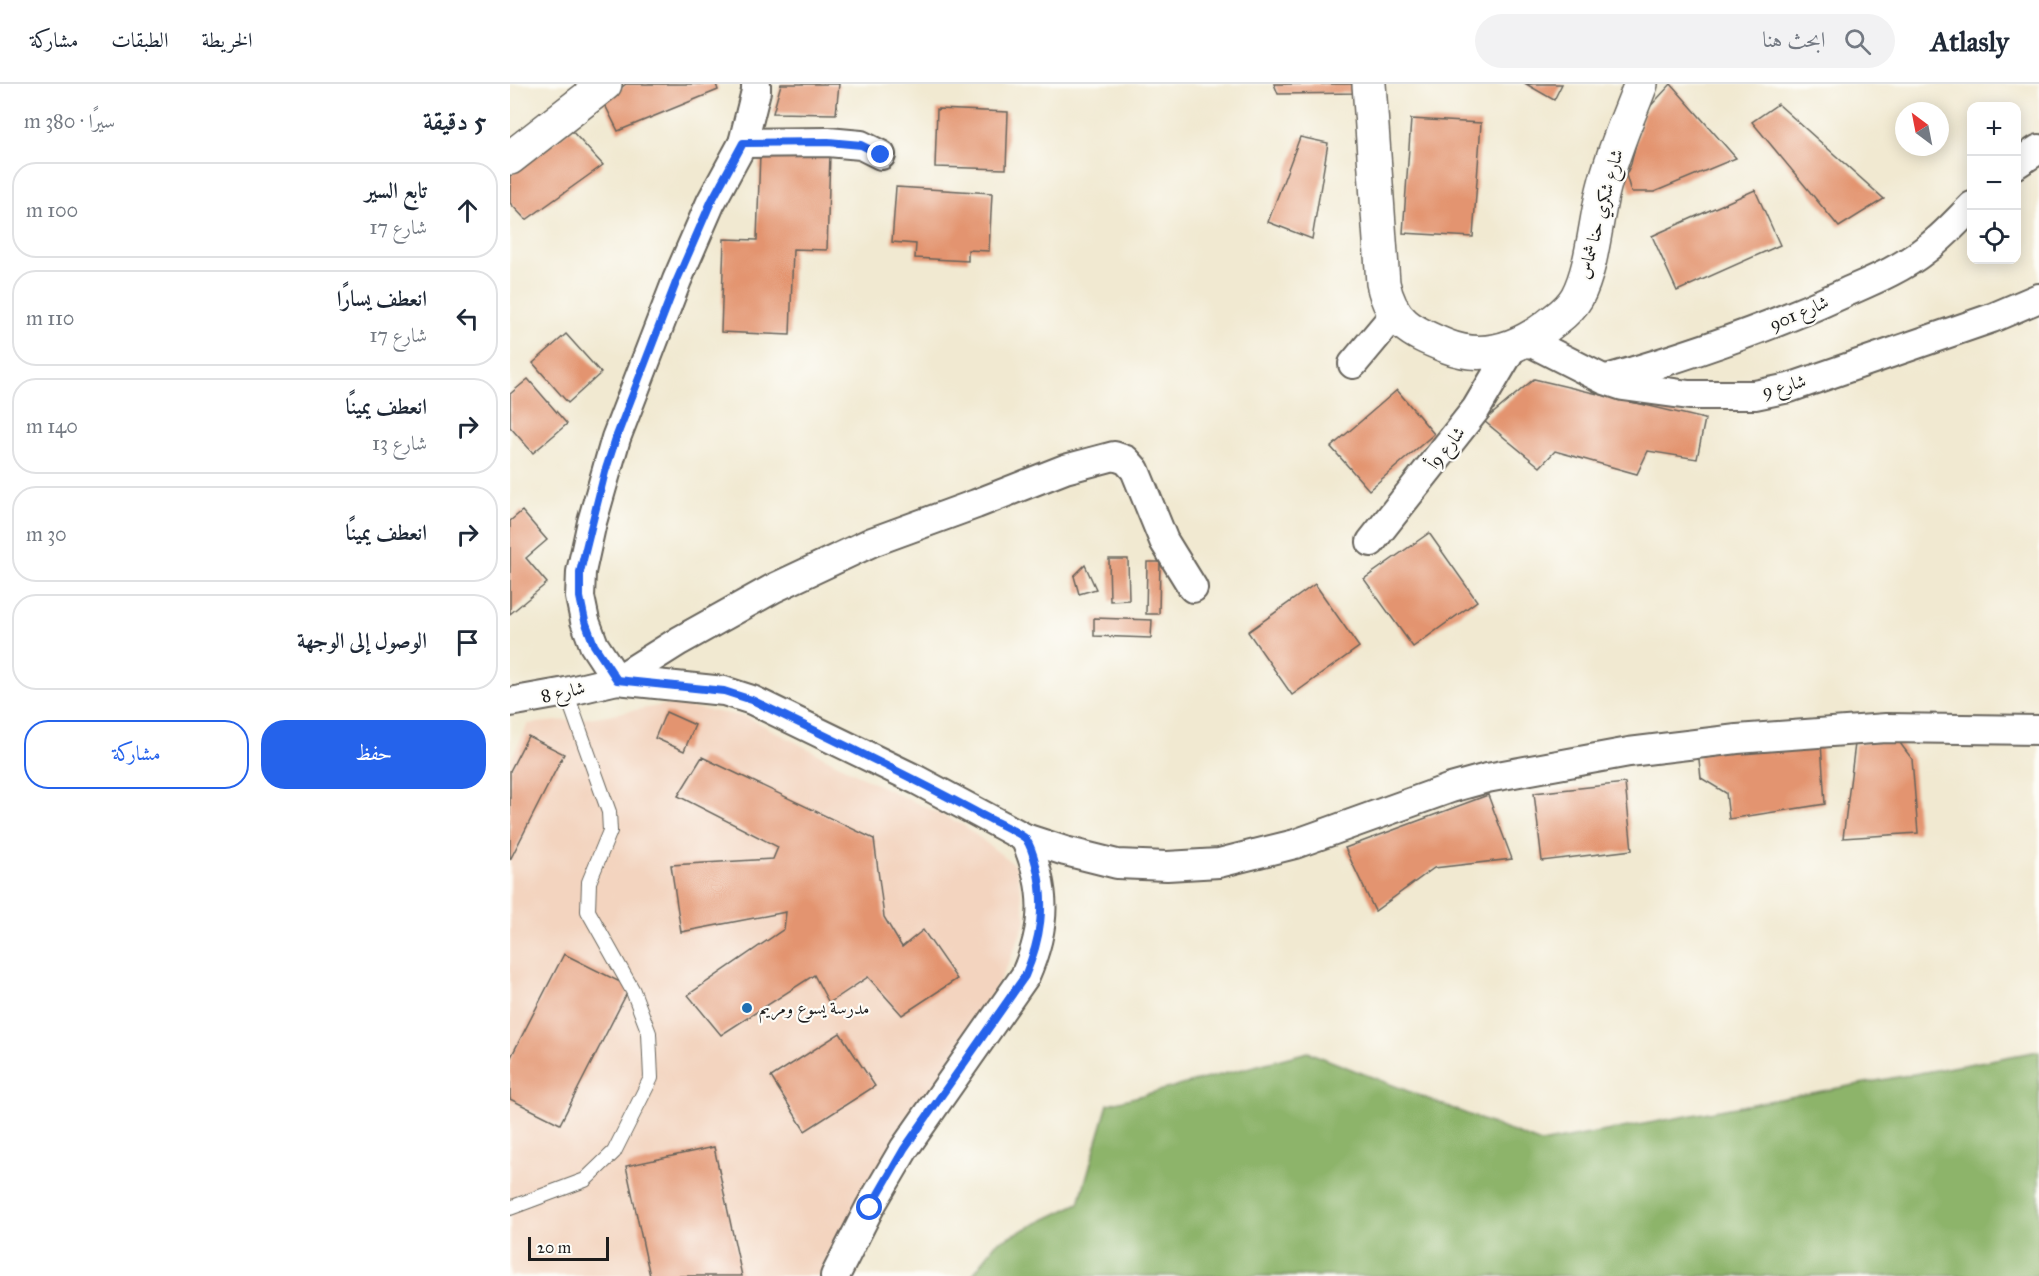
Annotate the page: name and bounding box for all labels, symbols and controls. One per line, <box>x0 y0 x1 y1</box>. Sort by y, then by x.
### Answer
search box <box>1475 14 1895 68</box>
text: Atlasly <box>1931 24 2009 59</box>
icon: search <box>1841 25 1874 58</box>
text: ابحث هنا <box>1762 26 1826 53</box>
text: مشاركة <box>30 27 78 53</box>
text: الطبقات <box>111 27 168 53</box>
text: الخريطة <box>201 27 253 53</box>
north arrow <box>1895 102 1949 156</box>
map controls <box>1967 102 2021 264</box>
button: + <box>1967 102 2021 156</box>
text: 5 دقيقة <box>423 105 486 137</box>
text: سيرًا · 380 m <box>24 109 115 133</box>
route end <box>867 141 893 167</box>
street label: شارع شكري حنا شماس <box>1572 147 1632 282</box>
button: − <box>1967 156 2021 210</box>
text: تابع السير <box>365 177 427 204</box>
icon: ahead <box>451 194 484 227</box>
text: 100 m <box>26 198 78 222</box>
button: locate <box>1967 210 2021 264</box>
text: شارع 17 <box>369 215 427 239</box>
text: انعطف يسارًا <box>337 285 427 312</box>
street label: شارع 901 <box>1766 291 1834 339</box>
icon: left <box>451 302 484 335</box>
text: 110 m <box>26 306 74 330</box>
text: شارع 17 <box>369 323 427 347</box>
street label: شارع 9 <box>1760 370 1810 406</box>
text: انعطف يمينًا <box>346 393 427 420</box>
icon: right <box>451 410 484 443</box>
text: 140 m <box>26 414 78 438</box>
street label: شارع 9أ <box>1421 421 1473 477</box>
text: شارع 13 <box>372 431 427 455</box>
icon: right <box>451 518 484 551</box>
text: انعطف يمينًا <box>346 519 427 546</box>
text: 30 m <box>26 522 67 546</box>
icon: arrive <box>451 626 484 659</box>
text: الوصول إلى الوجهة <box>297 627 427 654</box>
street label: شارع 8 <box>539 677 588 711</box>
button: مشاركة <box>24 720 249 789</box>
button: حفظ <box>261 720 486 789</box>
place label: مدرسة يسوع ومريم <box>759 997 869 1024</box>
marker: مدرسة يسوع ومريم <box>740 1001 754 1015</box>
route start <box>856 1194 882 1220</box>
scale bar <box>528 1234 609 1262</box>
text: 20 m <box>537 1238 571 1257</box>

